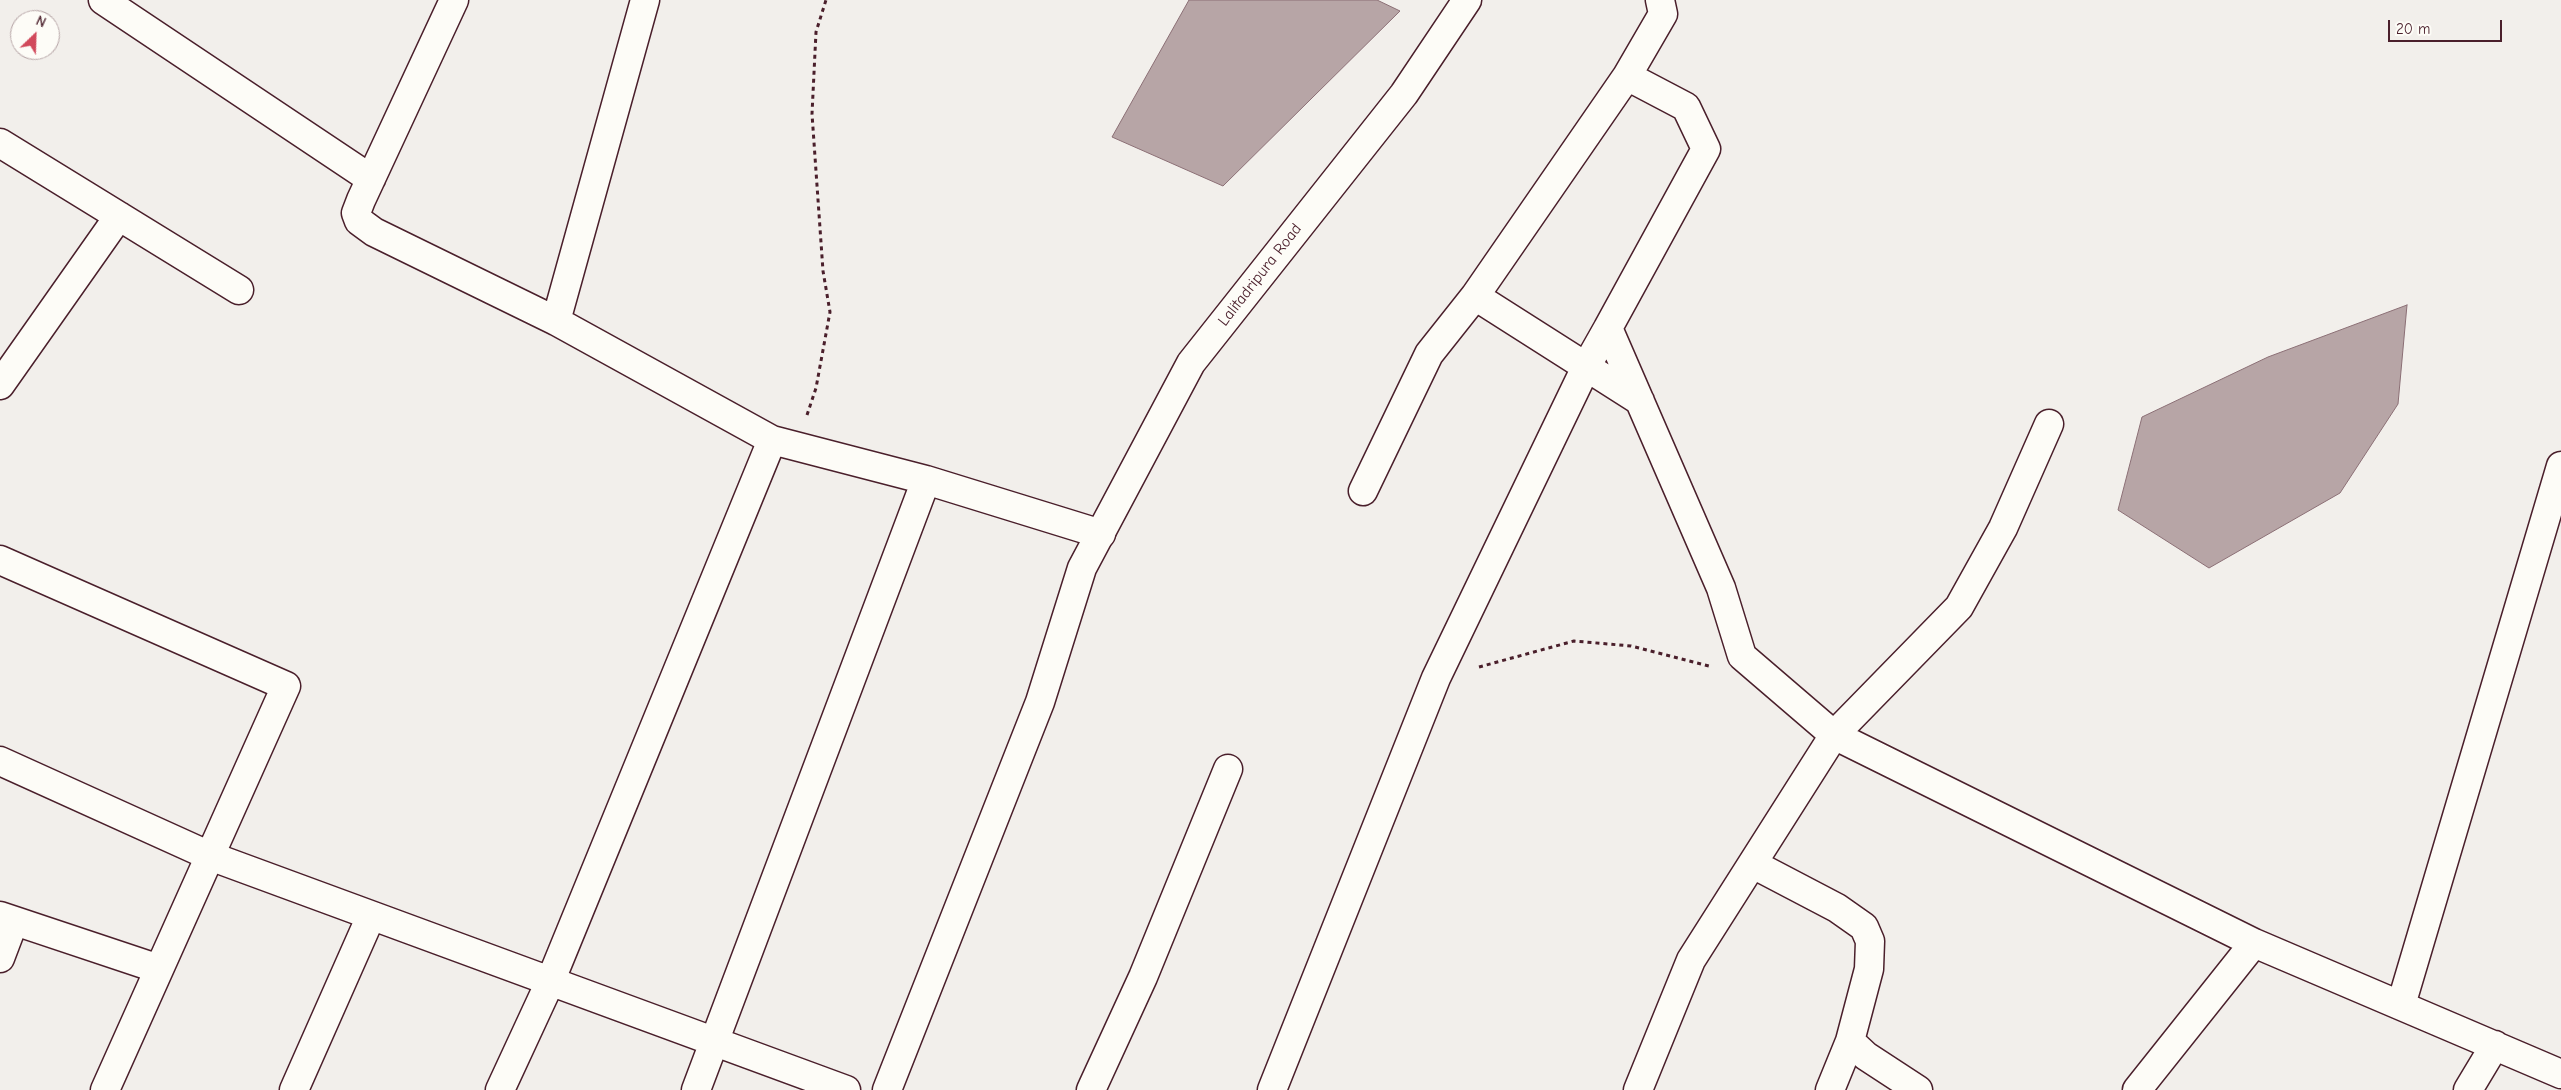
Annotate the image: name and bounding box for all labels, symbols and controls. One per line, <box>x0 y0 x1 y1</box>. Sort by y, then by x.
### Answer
north arrow <box>10 10 60 60</box>
scale bar <box>2391 10 2505 42</box>
text: N <box>33 12 49 31</box>
text: 20 m <box>2396 20 2430 38</box>
street label: Lalitadripura Road <box>1214 220 1306 330</box>

